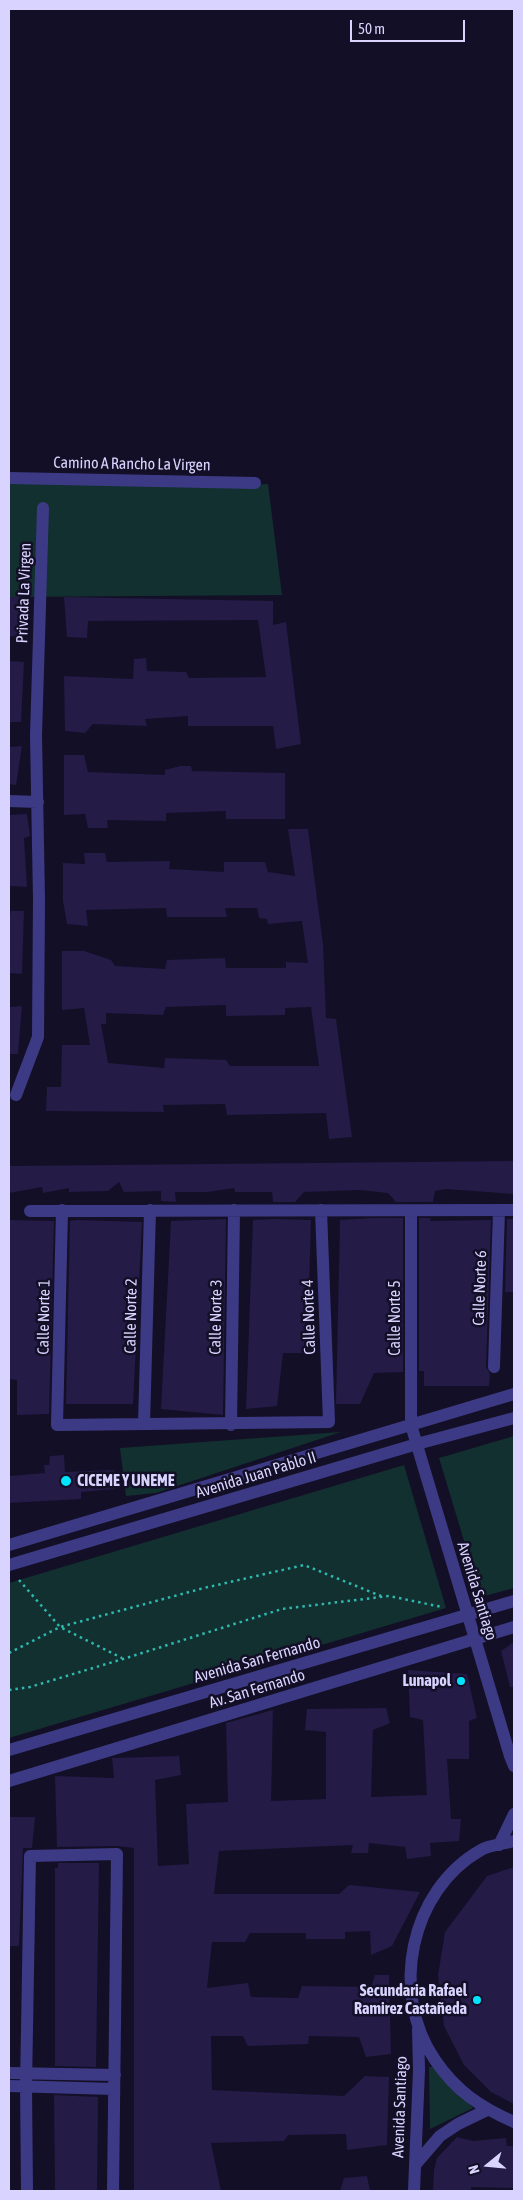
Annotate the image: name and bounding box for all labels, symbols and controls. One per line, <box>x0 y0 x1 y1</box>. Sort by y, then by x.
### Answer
scale bar <box>353 10 468 42</box>
text: 50 m <box>358 20 385 37</box>
street label: Camino A Rancho La Virgen <box>53 453 211 475</box>
street label: Privada La Virgen <box>13 542 35 644</box>
street label: Calle Norte 6 <box>469 1250 491 1326</box>
street label: Calle Norte 2 <box>121 1278 141 1354</box>
street label: Calle Norte 1 <box>34 1279 54 1355</box>
street label: Calle Norte 3 <box>206 1279 226 1355</box>
street label: Calle Norte 4 <box>298 1279 320 1355</box>
street label: Calle Norte 5 <box>385 1280 405 1356</box>
street label: Avenida Juan Pablo II <box>193 1448 319 1502</box>
place label: CICEME Y UNEME <box>77 1471 175 1491</box>
marker: CICEME Y UNEME <box>59 1474 73 1488</box>
street label: Avenida Santiago <box>453 1539 501 1643</box>
street label: Avenida San Fernando <box>192 1633 322 1687</box>
street label: Av. San Fernando <box>207 1665 307 1713</box>
place label: Lunapol <box>403 1671 451 1691</box>
marker: Lunapol <box>455 1675 467 1687</box>
place label: Secundaria Rafael Ramirez Castañeda <box>354 1981 467 2019</box>
marker: Secundaria Rafael Ramirez Castañeda <box>471 1994 483 2006</box>
street label: Avenida Santiago <box>389 2056 411 2158</box>
north arrow <box>463 2140 513 2190</box>
text: N <box>465 2163 483 2176</box>

